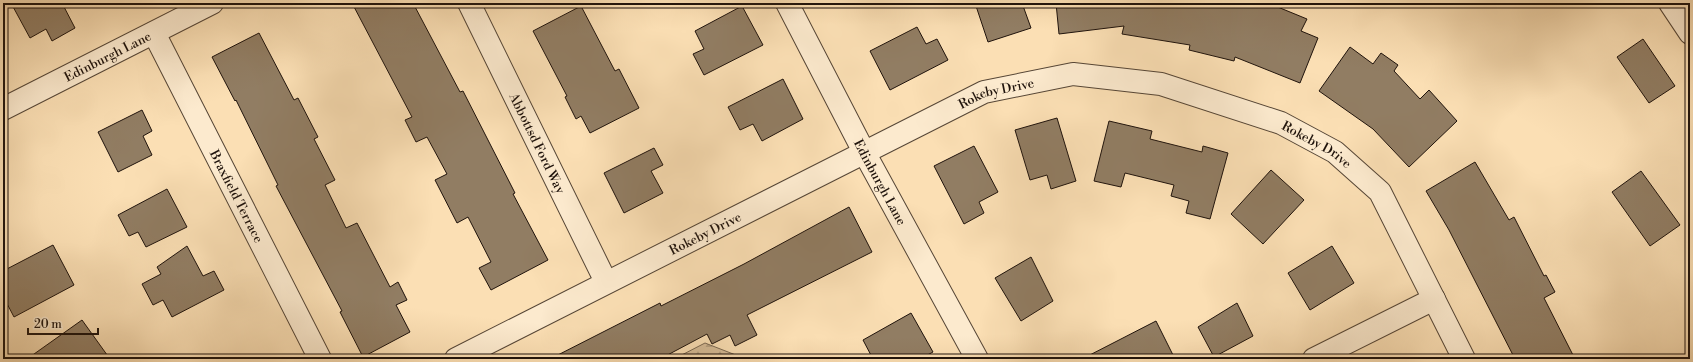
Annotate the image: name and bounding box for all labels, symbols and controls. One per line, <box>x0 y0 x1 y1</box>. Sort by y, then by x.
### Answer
street label: Edinburgh Lane <box>62 28 154 86</box>
street label: Rokeby Drive <box>956 75 1036 113</box>
street label: Abbottsd Ford Way <box>505 90 569 197</box>
street label: Rokeby Drive <box>1279 118 1355 172</box>
street label: Edinburgh Lane <box>850 137 910 229</box>
street label: Braxfield Terrace <box>205 146 267 246</box>
street label: Rokeby Drive <box>667 209 745 259</box>
scale bar <box>28 310 98 336</box>
text: 20 m <box>34 317 62 332</box>

